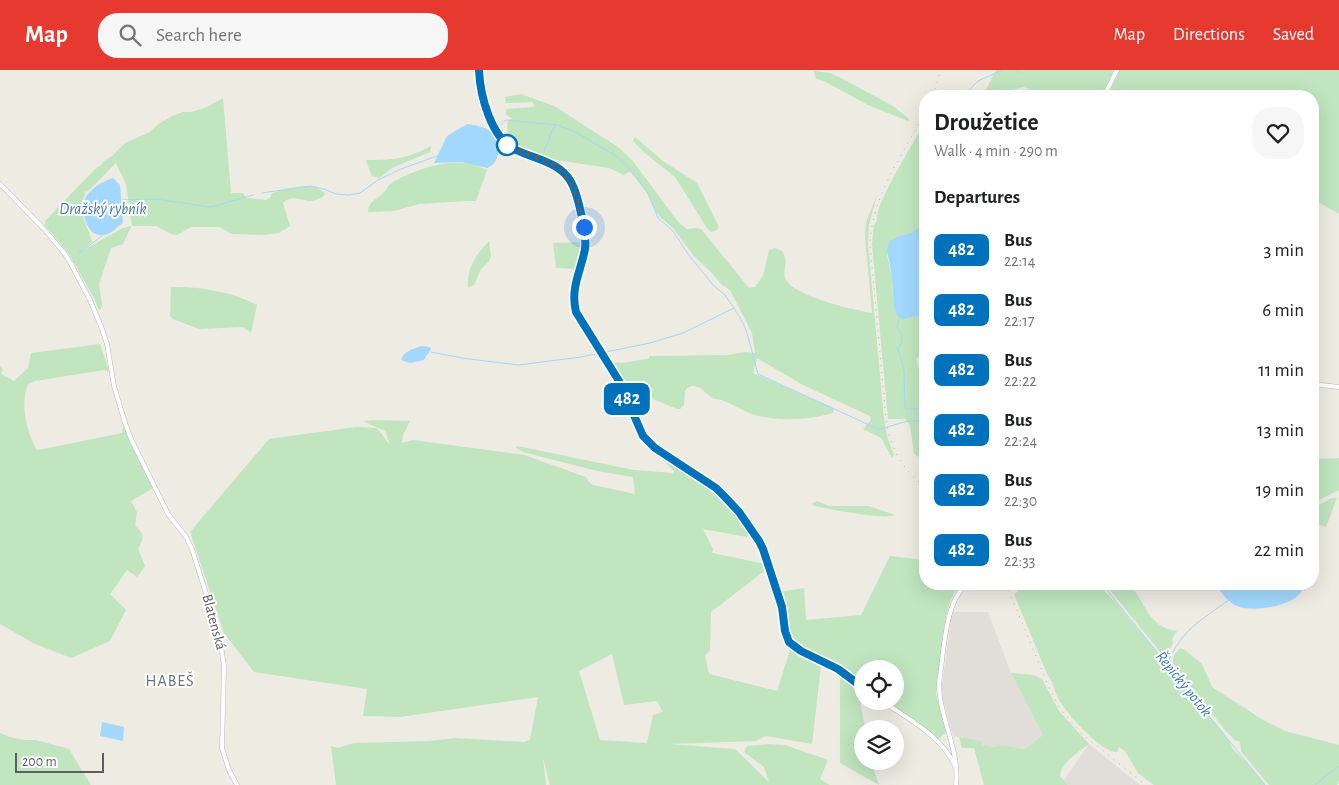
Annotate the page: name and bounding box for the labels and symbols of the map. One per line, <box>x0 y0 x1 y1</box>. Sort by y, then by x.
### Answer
unlabelled marker <box>496 134 518 156</box>
water label: Dražský rybník <box>59 201 147 217</box>
your location <box>572 215 597 240</box>
line badge: 482 <box>598 383 656 415</box>
street label: Blatenská <box>199 593 229 652</box>
water label: Řepický potok <box>1152 647 1217 720</box>
district label: HABEŠ <box>145 671 195 689</box>
scale bar <box>15 750 104 773</box>

